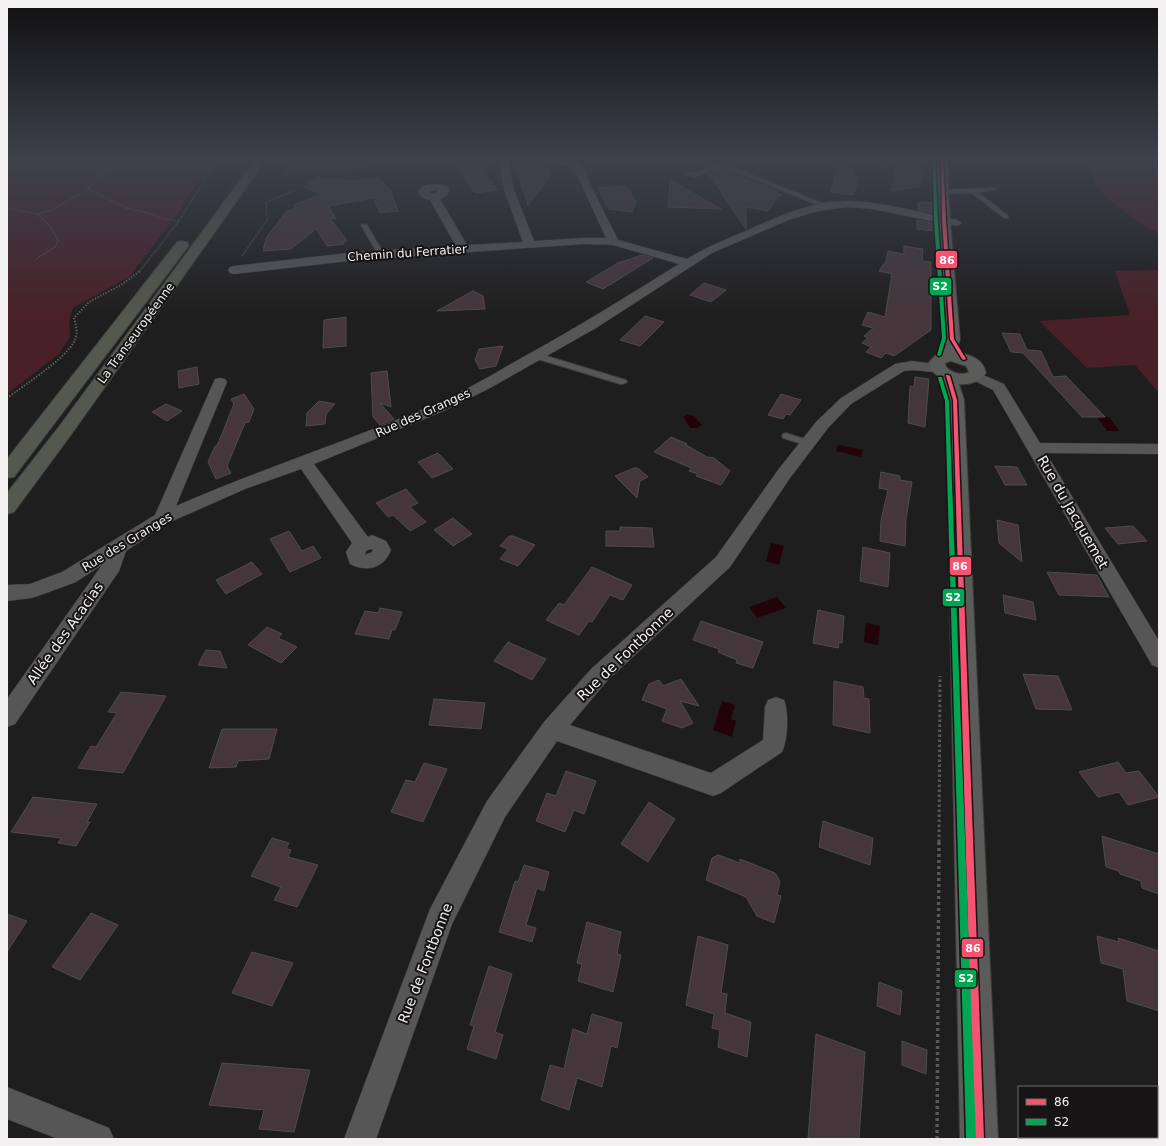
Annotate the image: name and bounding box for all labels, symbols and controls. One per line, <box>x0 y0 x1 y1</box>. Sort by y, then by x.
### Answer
street label: Chemin du Ferratier <box>347 242 467 264</box>
line badge: 86 <box>935 250 958 269</box>
text: 86 <box>939 254 955 267</box>
line badge: S2 <box>929 277 952 296</box>
street label: La Transeuropéenne <box>95 280 177 386</box>
text: S2 <box>932 280 948 293</box>
street label: Rue des Granges <box>374 386 472 440</box>
street label: Rue du Jacquemet <box>1034 453 1112 572</box>
street label: Rue des Granges <box>80 510 174 574</box>
line badge: 86 <box>949 556 972 576</box>
text: 86 <box>952 560 968 573</box>
street label: Allée des Acacias <box>24 579 106 687</box>
line badge: S2 <box>942 588 965 607</box>
text: S2 <box>945 591 961 604</box>
street label: Rue de Fontbonne <box>574 604 676 704</box>
street label: Rue de Fontbonne <box>395 901 455 1025</box>
line badge: 86 <box>961 938 984 958</box>
text: 86 <box>965 942 981 955</box>
line badge: S2 <box>954 969 977 988</box>
text: S2 <box>958 972 974 985</box>
legend <box>1018 1086 1158 1138</box>
text: 86 <box>1054 1095 1069 1109</box>
text: S2 <box>1054 1115 1069 1129</box>

